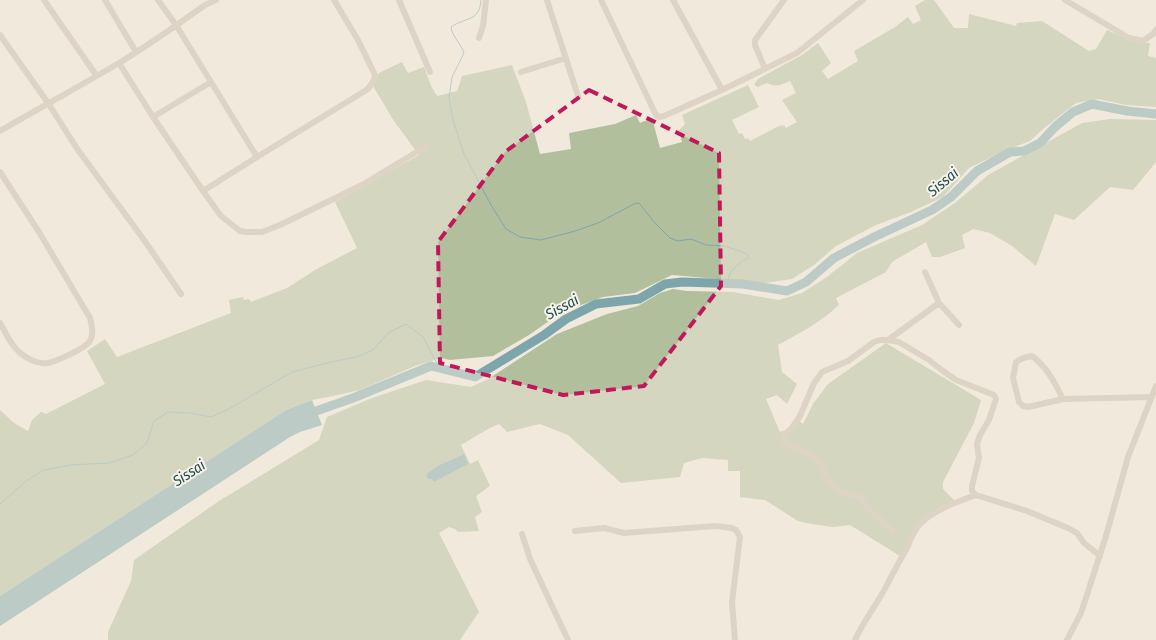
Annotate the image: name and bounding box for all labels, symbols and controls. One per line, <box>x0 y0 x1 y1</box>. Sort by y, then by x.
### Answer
water label: Sissai <box>923 164 962 201</box>
water label: Sissai <box>541 290 582 324</box>
water label: Sissai <box>168 456 209 491</box>

